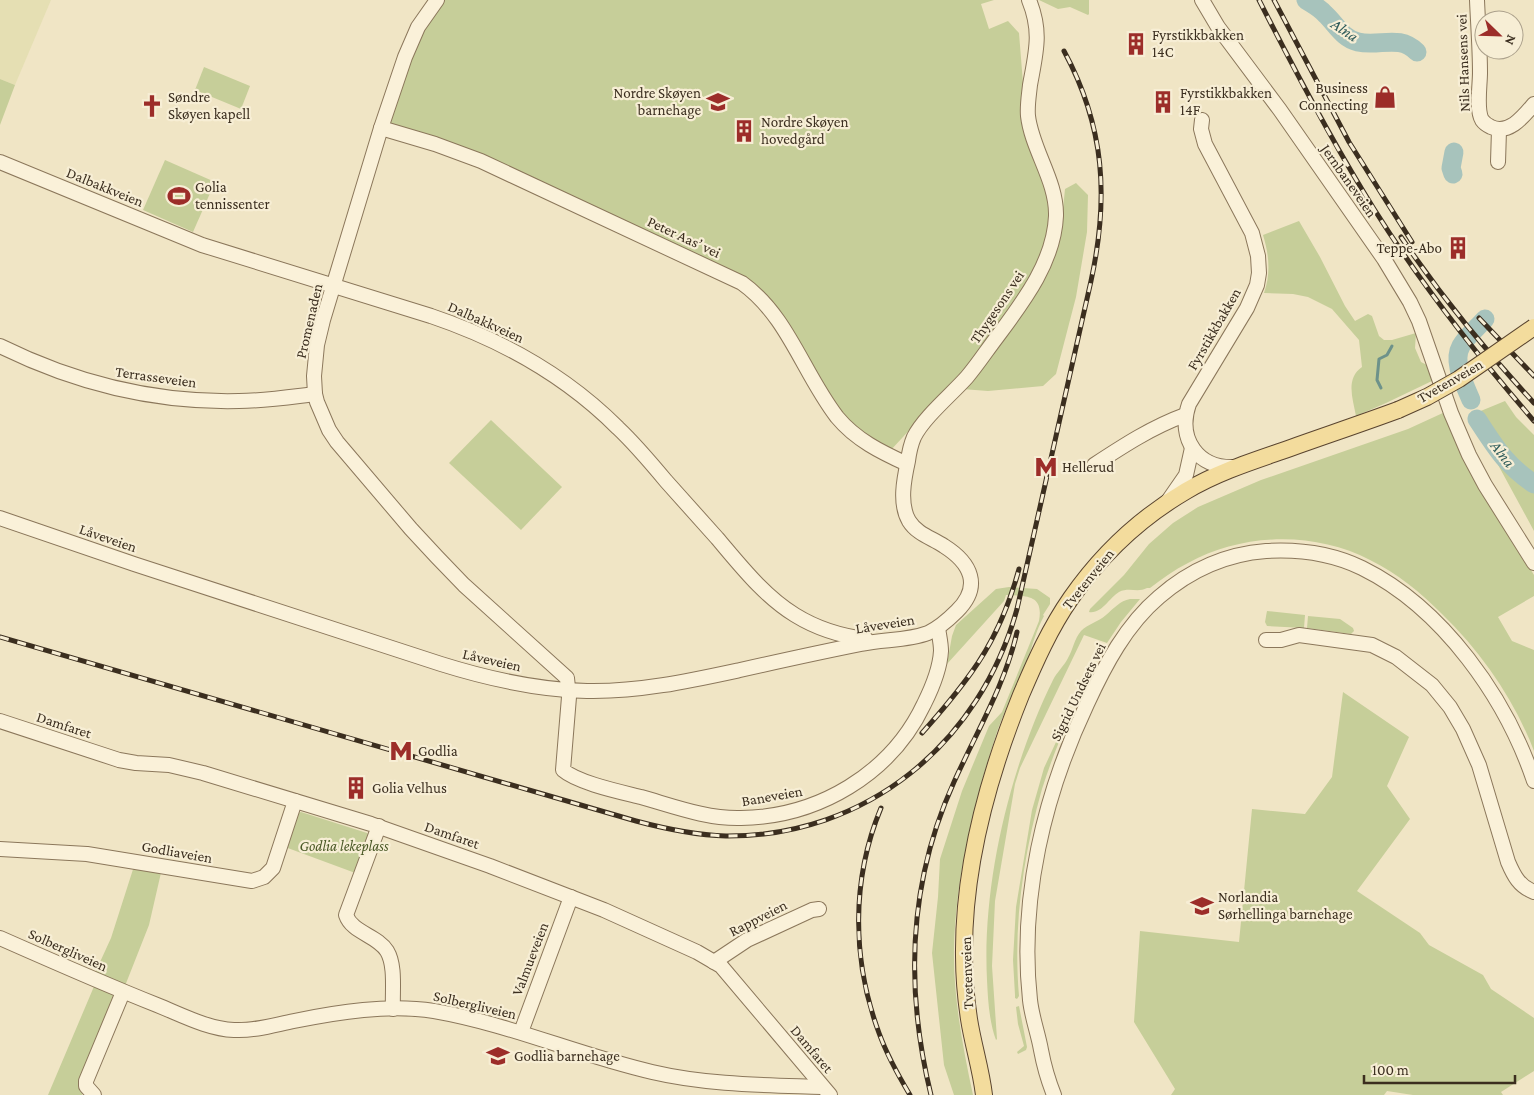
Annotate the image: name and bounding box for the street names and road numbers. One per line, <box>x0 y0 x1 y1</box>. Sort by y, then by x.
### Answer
street label: Nils Hansens vei <box>1453 14 1473 112</box>
street label: Jernbaneveien <box>1316 140 1380 221</box>
street label: Dalbakkveien <box>64 164 146 210</box>
street label: Peter Aas’ vei <box>645 213 723 261</box>
street label: Thygesons vei <box>967 268 1028 347</box>
street label: Promenaden <box>293 282 325 360</box>
street label: Fyrstikkbakken <box>1184 285 1245 373</box>
street label: Dalbakkveien <box>445 298 527 346</box>
street label: Tvetenveien <box>1414 356 1486 406</box>
street label: Terrasseveien <box>114 363 198 391</box>
street label: Låveveien <box>77 521 139 555</box>
street label: Tvetenveien <box>1059 546 1117 612</box>
street label: Låveveien <box>854 611 916 637</box>
street label: Sigrid Undsets vei <box>1047 640 1110 744</box>
street label: Låveveien <box>461 645 523 675</box>
street label: Damfaret <box>34 709 95 742</box>
street label: Baneveien <box>740 783 804 809</box>
street label: Damfaret <box>422 818 482 852</box>
street label: Godliaveien <box>140 838 214 866</box>
street label: Rappveien <box>726 897 790 940</box>
street label: Valmueveien <box>509 920 551 998</box>
street label: Solbergliveien <box>26 925 110 975</box>
street label: Tvetenveien <box>958 936 976 1010</box>
street label: Solbergliveien <box>432 988 518 1023</box>
street label: Damfaret <box>788 1022 837 1077</box>

